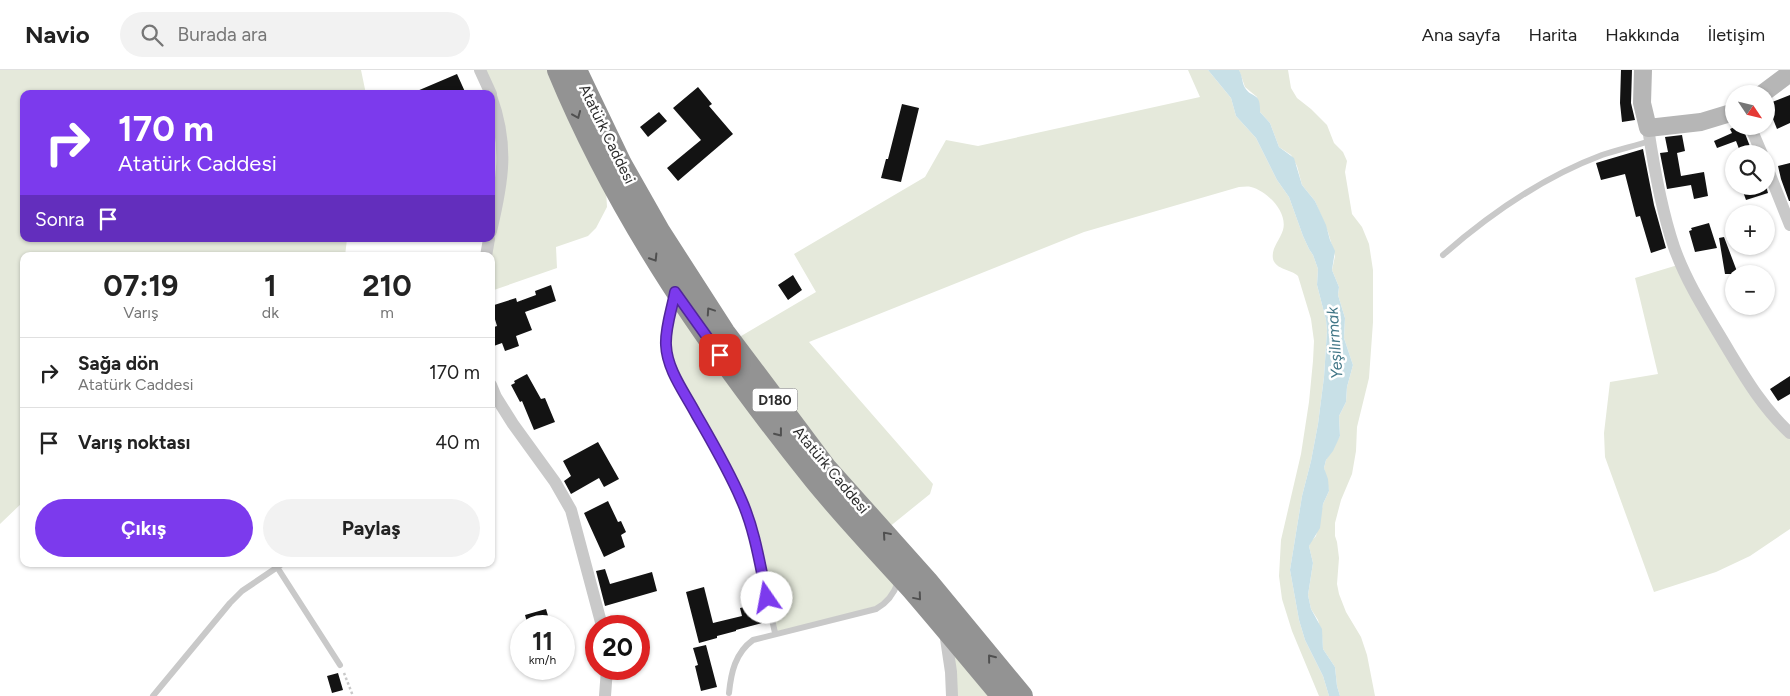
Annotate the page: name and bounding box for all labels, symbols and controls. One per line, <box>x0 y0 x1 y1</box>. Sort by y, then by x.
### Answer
search box <box>120 12 470 57</box>
text: Navio <box>25 20 90 49</box>
icon: search <box>138 21 166 49</box>
text: Burada ara <box>178 23 267 46</box>
text: Ana sayfa <box>1422 24 1500 46</box>
text: Harita <box>1528 24 1577 46</box>
text: Hakkında <box>1605 24 1679 46</box>
text: İletişim <box>1707 24 1765 46</box>
street label: Atatürk Caddesi <box>575 81 639 187</box>
north arrow <box>1725 85 1775 135</box>
map controls <box>1725 85 1775 315</box>
text: 170 m <box>118 108 214 150</box>
icon: right <box>35 110 100 175</box>
one-way arrow <box>570 110 581 119</box>
button: search <box>1725 145 1775 195</box>
text: Atatürk Caddesi <box>118 150 277 177</box>
icon: arrive <box>94 205 122 233</box>
button: + <box>1725 205 1775 255</box>
text: Sonra <box>35 208 84 231</box>
one-way arrow <box>648 252 657 261</box>
button: − <box>1725 265 1775 315</box>
text: 07:19 <box>103 267 179 304</box>
text: 1 <box>264 267 277 304</box>
text: 210 <box>362 267 412 304</box>
text: Varış <box>123 303 159 322</box>
text: dk <box>262 303 279 322</box>
text: m <box>380 303 394 322</box>
water label: Yeşilırmak <box>1322 305 1346 380</box>
one-way arrow <box>707 307 716 317</box>
pin <box>699 334 741 376</box>
icon: arrive <box>706 341 734 369</box>
text: Sağa dön <box>78 352 159 375</box>
icon: right <box>35 359 63 387</box>
text: 170 m <box>429 361 480 384</box>
text: Atatürk Caddesi <box>78 375 193 394</box>
road number: D180 <box>752 388 798 412</box>
street label: Atatürk Caddesi <box>789 423 873 517</box>
one-way arrow <box>773 427 781 436</box>
icon: arrive <box>35 429 63 457</box>
text: Varış noktası <box>78 431 190 454</box>
text: 40 m <box>435 431 480 454</box>
button: Çıkış <box>35 499 253 557</box>
button: Paylaş <box>263 499 480 557</box>
one-way arrow <box>882 531 891 540</box>
position arrow <box>740 571 792 623</box>
one-way arrow <box>912 591 921 600</box>
speed limit sign: 20 <box>585 615 650 680</box>
text: 11 <box>532 626 553 656</box>
text: km/h <box>529 653 556 667</box>
one-way arrow <box>988 655 997 664</box>

